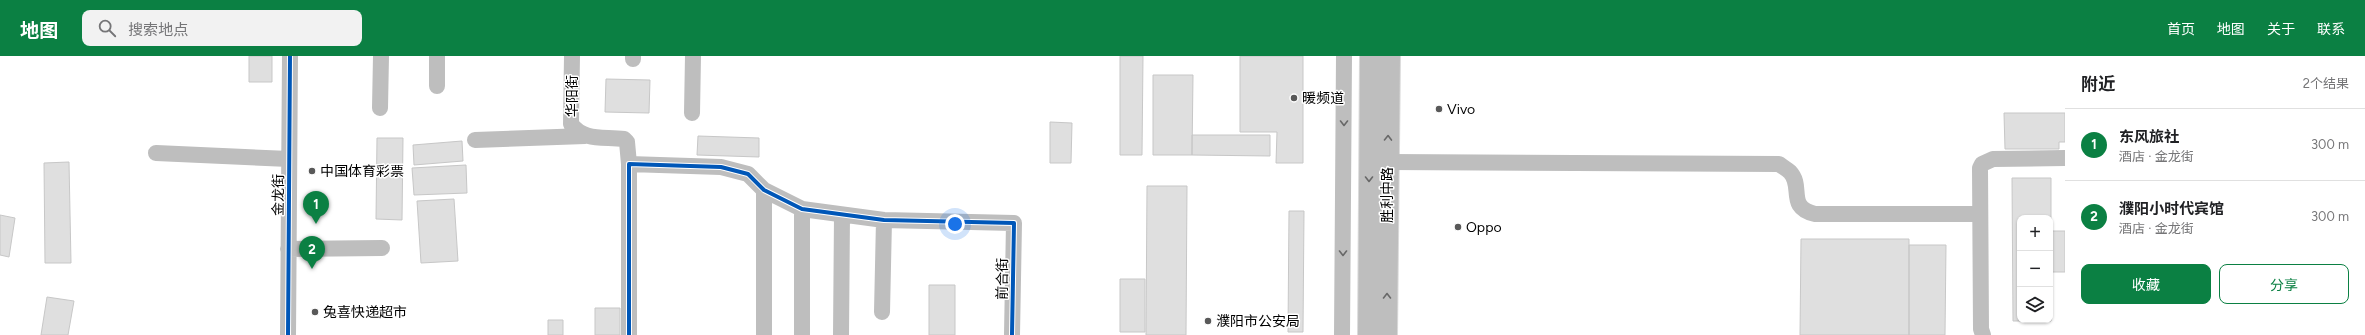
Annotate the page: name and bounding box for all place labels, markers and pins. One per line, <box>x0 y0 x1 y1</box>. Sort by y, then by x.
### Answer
place label: 暖频道 <box>1302 90 1344 107</box>
marker: 暖频道 <box>1289 93 1299 103</box>
place label: Vivo <box>1447 101 1475 118</box>
marker: Vivo <box>1434 104 1444 114</box>
place label: 中国体育彩票 <box>320 163 404 180</box>
marker: 中国体育彩票 <box>307 166 317 176</box>
pin: 1 <box>303 191 329 224</box>
place label: Oppo <box>1466 219 1502 236</box>
marker: Oppo <box>1453 222 1463 232</box>
pin: 2 <box>299 236 325 269</box>
place label: 兔喜快递超市 <box>323 304 407 321</box>
marker: 兔喜快递超市 <box>310 307 320 317</box>
place label: 濮阳市公安局 <box>1216 313 1300 330</box>
marker: 濮阳市公安局 <box>1203 316 1213 326</box>

